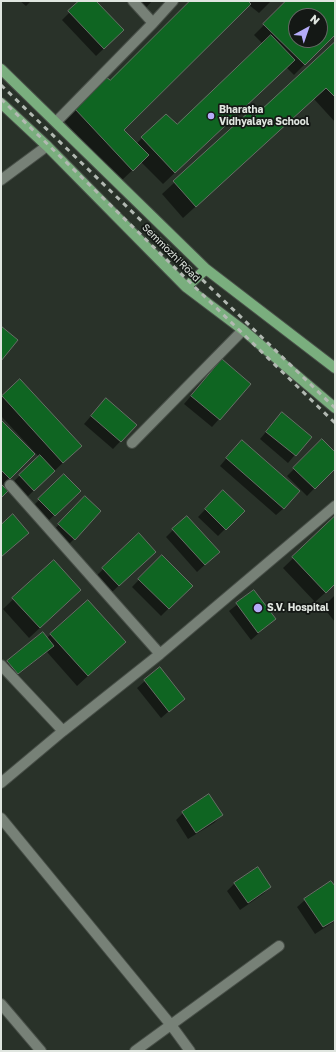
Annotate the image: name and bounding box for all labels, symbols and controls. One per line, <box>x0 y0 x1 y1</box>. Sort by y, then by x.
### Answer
north arrow <box>288 8 328 48</box>
text: N <box>308 12 323 27</box>
place label: Bharatha Vidhyalaya School <box>219 104 309 128</box>
marker: Bharatha Vidhyalaya School <box>206 111 216 121</box>
street label: Semmozhi Road <box>140 222 202 284</box>
marker: S.V. Hospital <box>252 602 264 614</box>
place label: S.V. Hospital <box>267 602 329 614</box>

